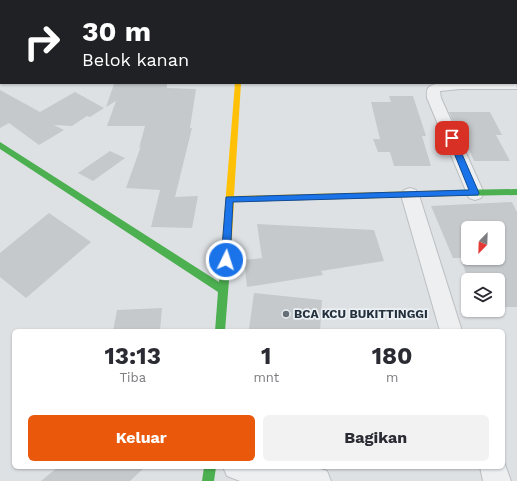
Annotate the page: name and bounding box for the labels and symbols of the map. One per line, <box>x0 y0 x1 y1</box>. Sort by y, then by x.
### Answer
pin <box>435 121 469 155</box>
north arrow <box>461 221 505 265</box>
position arrow <box>205 239 247 281</box>
place label: BCA KCU BUKITTINGGI <box>294 307 428 321</box>
marker: BCA KCU BUKITTINGGI <box>281 309 291 319</box>

